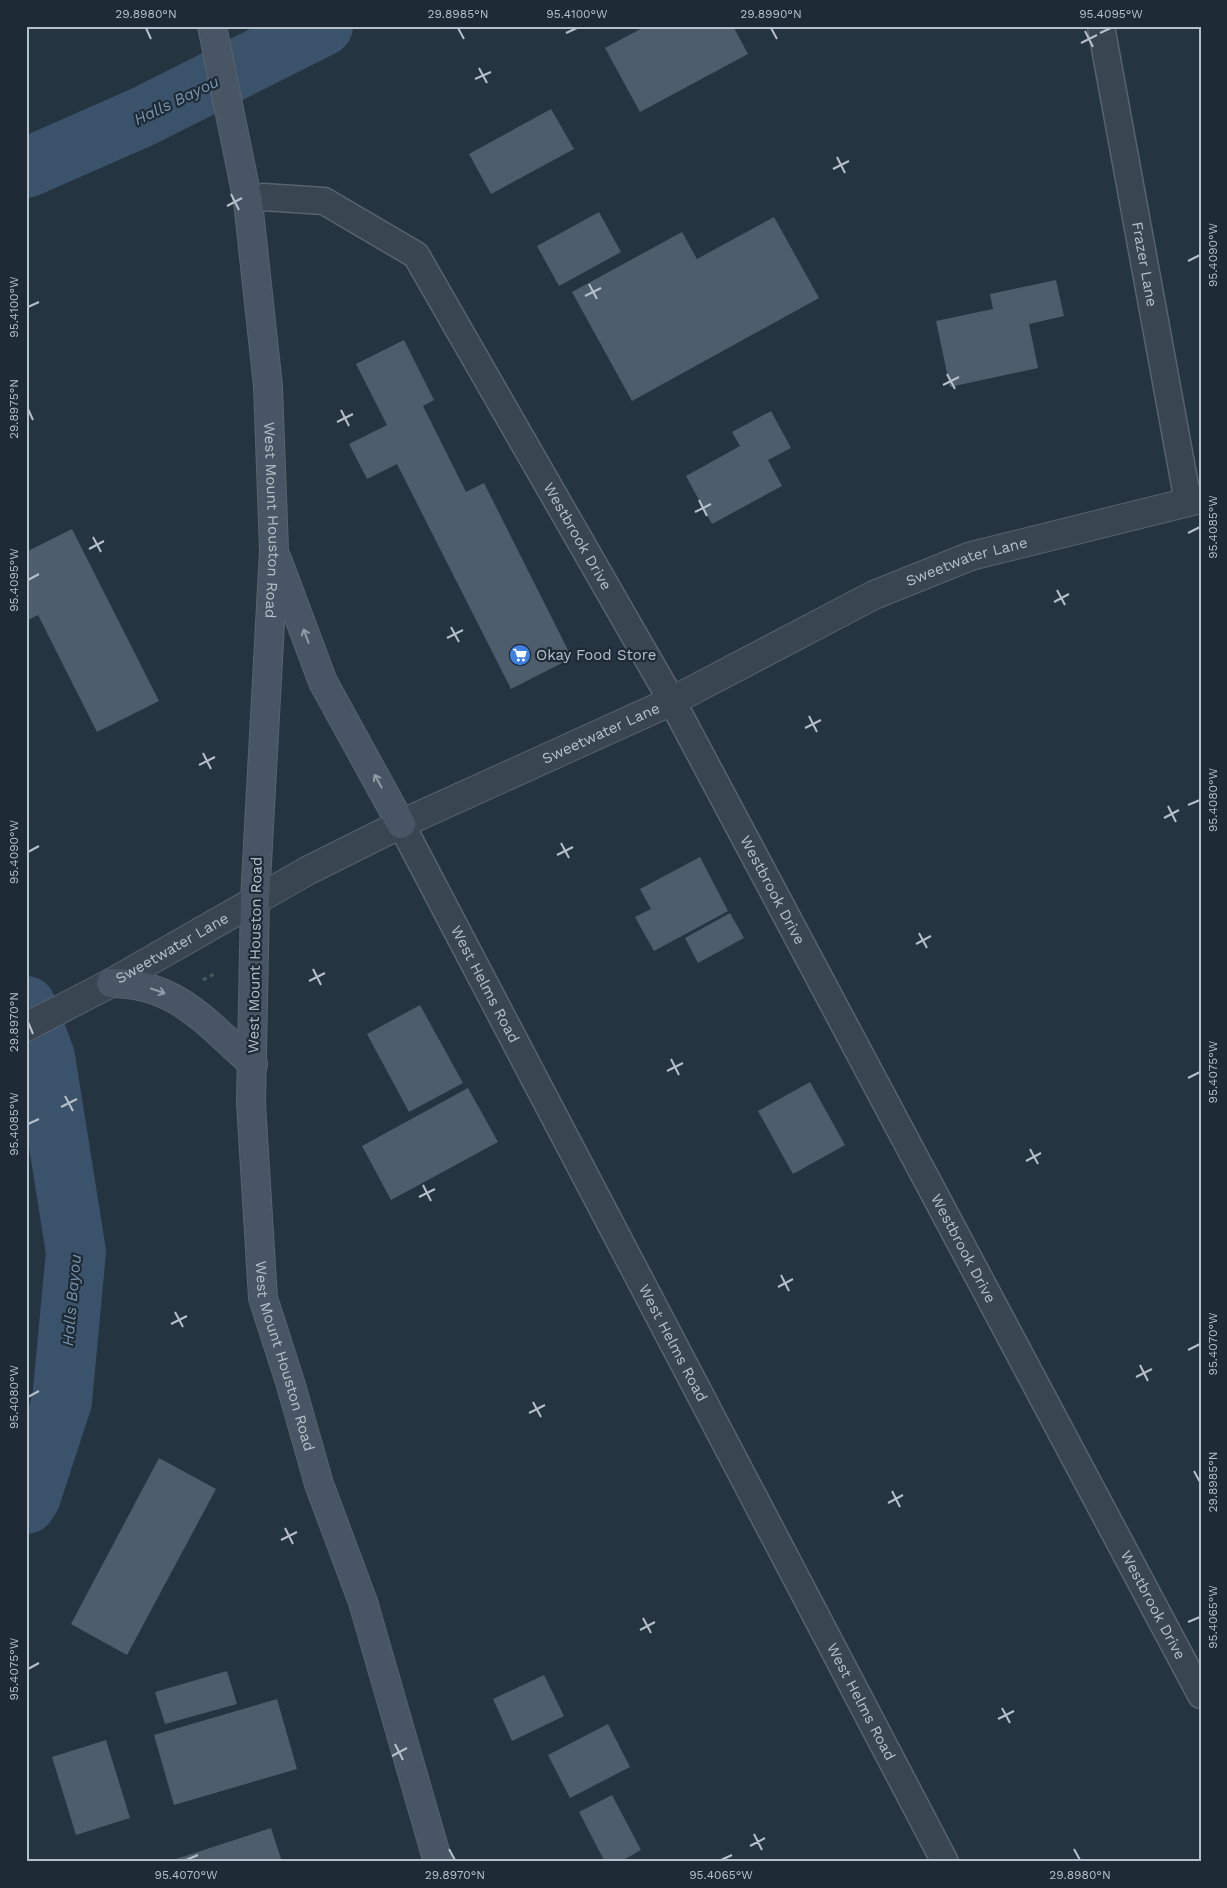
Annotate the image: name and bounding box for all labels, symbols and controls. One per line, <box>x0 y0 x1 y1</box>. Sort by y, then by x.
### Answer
text: 29.8980°N <box>115 7 177 21</box>
text: 29.8985°N <box>428 7 488 21</box>
text: 95.4100°W <box>546 7 608 21</box>
text: 29.8990°N <box>740 7 802 21</box>
text: 95.4095°W <box>1079 7 1143 21</box>
water label: Halls Bayou <box>131 72 222 129</box>
street label: Frazer Lane <box>1128 220 1161 308</box>
text: 95.4090°W <box>1206 222 1220 287</box>
text: 95.4100°W <box>7 276 21 338</box>
text: 29.8975°N <box>7 379 21 439</box>
street label: West Mount Houston Road <box>260 421 283 619</box>
street label: Westbrook Drive <box>540 479 615 593</box>
text: 95.4085°W <box>1206 495 1220 559</box>
street label: Sweetwater Lane <box>903 533 1029 590</box>
text: 95.4095°W <box>7 548 21 612</box>
one-way arrow <box>301 629 310 644</box>
supermarket icon: Okay Food Store <box>508 643 532 667</box>
place label: Okay Food Store <box>536 646 656 664</box>
street label: Sweetwater Lane <box>539 699 662 768</box>
text: 95.4080°W <box>1206 767 1220 832</box>
one-way arrow <box>373 774 382 789</box>
text: 95.4090°W <box>7 819 21 884</box>
street label: Westbrook Drive <box>736 833 809 948</box>
street label: West Mount Houston Road <box>244 856 266 1054</box>
street label: Sweetwater Lane <box>112 909 232 988</box>
street label: West Helms Road <box>447 923 523 1046</box>
one-way arrow <box>150 987 166 997</box>
text: 29.8970°N <box>7 992 21 1052</box>
text: 95.4075°W <box>1206 1040 1220 1103</box>
text: 95.4085°W <box>7 1092 21 1156</box>
street label: Westbrook Drive <box>927 1191 1000 1306</box>
water label: Halls Bayou <box>58 1253 85 1347</box>
street label: West Mount Houston Road <box>252 1260 318 1453</box>
street label: West Helms Road <box>635 1281 711 1405</box>
text: 95.4070°W <box>1206 1312 1220 1376</box>
text: 95.4080°W <box>7 1364 21 1429</box>
text: 29.8985°N <box>1206 1452 1220 1512</box>
street label: Westbrook Drive <box>1117 1548 1189 1663</box>
text: 95.4065°W <box>1206 1585 1220 1649</box>
text: 95.4075°W <box>7 1637 21 1700</box>
street label: West Helms Road <box>823 1640 899 1764</box>
text: 95.4070°W <box>154 1868 218 1882</box>
text: 29.8970°N <box>425 1868 485 1882</box>
text: 95.4065°W <box>689 1868 753 1882</box>
text: 29.8980°N <box>1049 1868 1111 1882</box>

